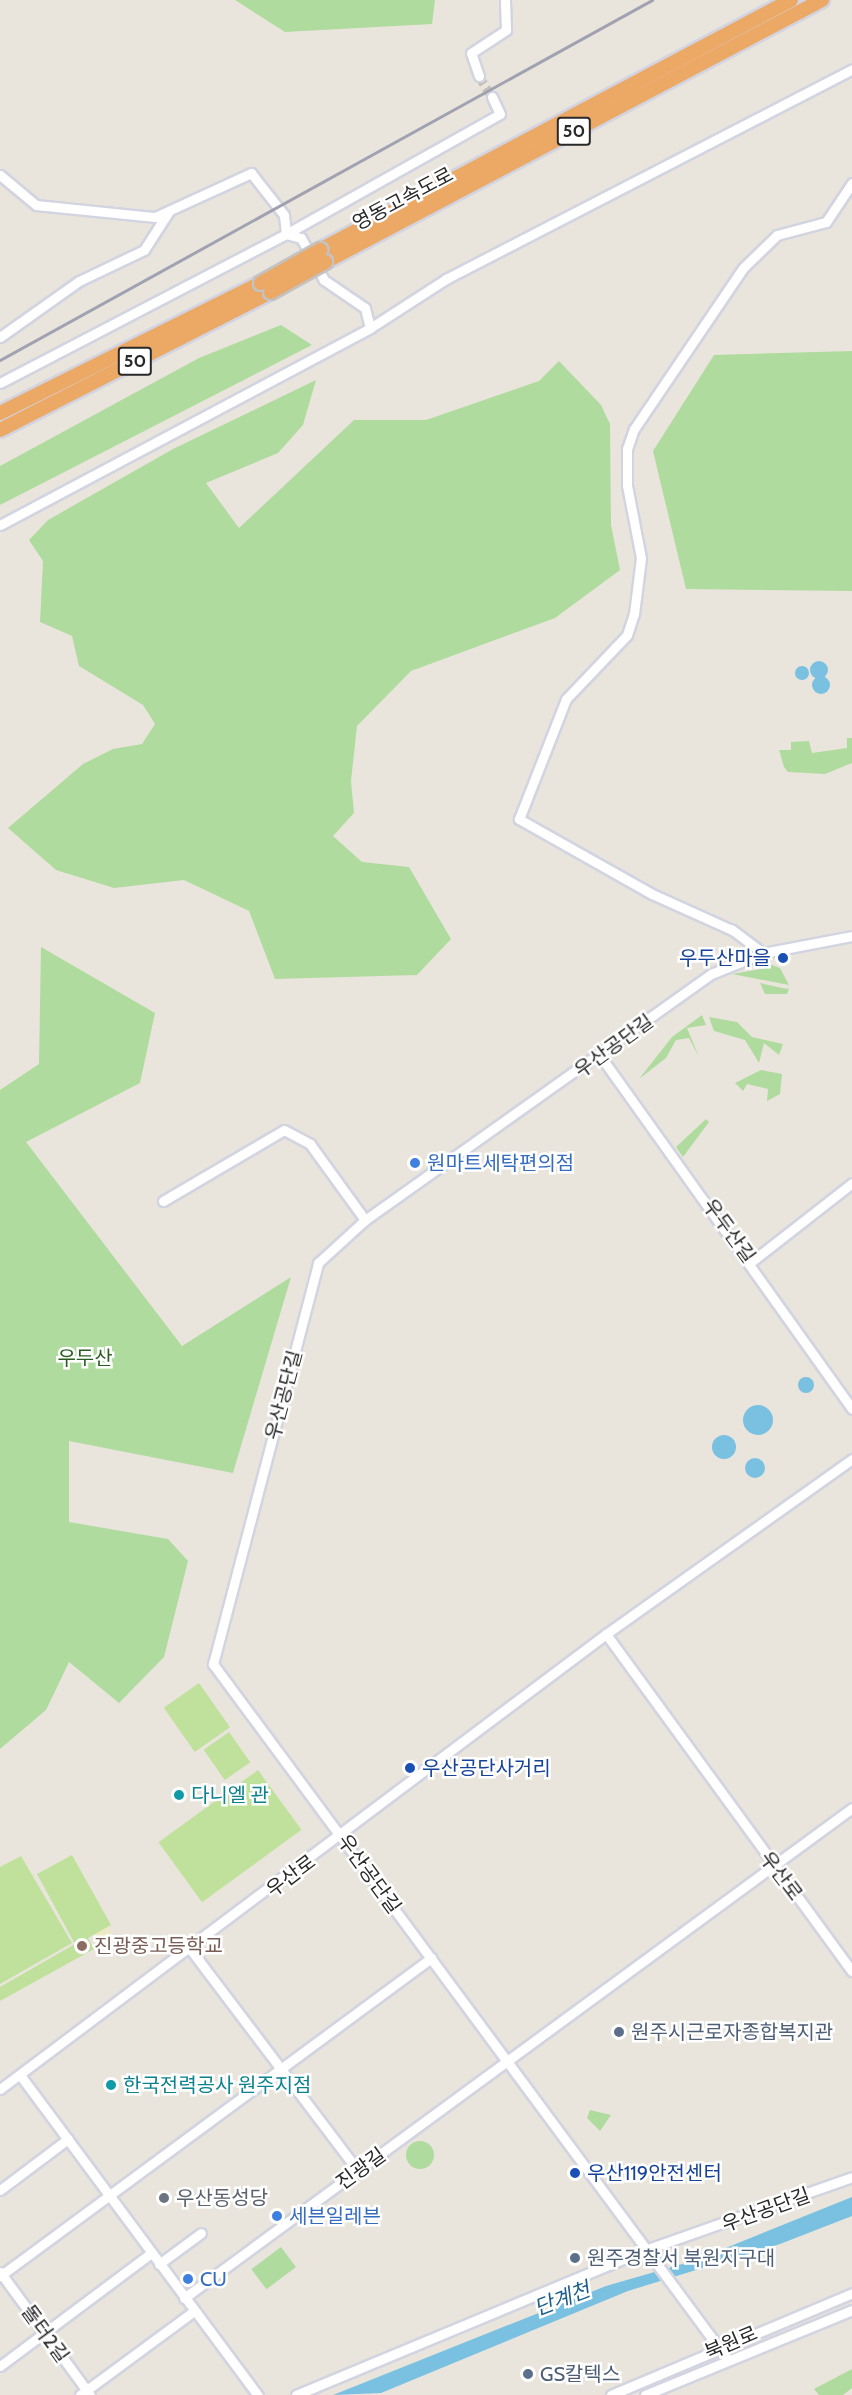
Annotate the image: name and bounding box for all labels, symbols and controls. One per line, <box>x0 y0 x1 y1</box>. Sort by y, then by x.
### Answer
road number: 50 <box>556 116 592 146</box>
street label: 영동고속도로 <box>349 162 457 236</box>
road number: 50 <box>117 346 153 376</box>
place label: 우두산마을 <box>679 946 771 970</box>
marker: 우두산마을 <box>776 951 790 965</box>
street label: 우산공단길 <box>570 1009 658 1083</box>
place label: 원마트세탁편의점 <box>427 1151 574 1175</box>
marker: 원마트세탁편의점 <box>408 1156 422 1170</box>
street label: 우두산길 <box>698 1194 760 1268</box>
park label: 우두산 <box>57 1346 113 1370</box>
street label: 우산공단길 <box>261 1347 307 1443</box>
place label: 우산공단사거리 <box>422 1756 551 1780</box>
marker: 우산공단사거리 <box>403 1761 417 1775</box>
place label: 다니엘 관 <box>191 1783 269 1807</box>
marker: 다니엘 관 <box>172 1788 186 1802</box>
street label: 우산공단길 <box>332 1830 406 1918</box>
street label: 우산로 <box>755 1847 807 1905</box>
street label: 우산로 <box>262 1850 320 1902</box>
place label: 진광중고등학교 <box>94 1934 223 1958</box>
marker: 진광중고등학교 <box>75 1939 89 1953</box>
place label: 원주시근로자종합복지관 <box>631 2020 833 2044</box>
marker: 원주시근로자종합복지관 <box>612 2025 626 2039</box>
place label: 한국전력공사 원주지점 <box>123 2073 311 2097</box>
marker: 한국전력공사 원주지점 <box>104 2078 118 2092</box>
street label: 진광길 <box>332 2143 390 2195</box>
place label: 우산119안전센터 <box>587 2161 722 2185</box>
marker: 우산119안전센터 <box>568 2166 582 2180</box>
street label: 우산공단길 <box>719 2183 813 2237</box>
place label: 우산동성당 <box>176 2186 268 2210</box>
marker: 우산동성당 <box>157 2191 171 2205</box>
place label: 세븐일레븐 <box>289 2204 381 2228</box>
marker: 세븐일레븐 <box>270 2209 284 2223</box>
place label: 원주경찰서 북원지구대 <box>587 2246 775 2270</box>
marker: 원주경찰서 북원지구대 <box>568 2251 582 2265</box>
place label: CU <box>200 2267 227 2291</box>
marker: CU <box>181 2272 195 2286</box>
water label: 단계천 <box>530 2277 594 2321</box>
street label: 돌터2길 <box>16 2300 74 2368</box>
street label: 북원로 <box>701 2321 761 2365</box>
place label: GS칼텍스 <box>540 2362 620 2386</box>
marker: GS칼텍스 <box>521 2367 535 2381</box>

